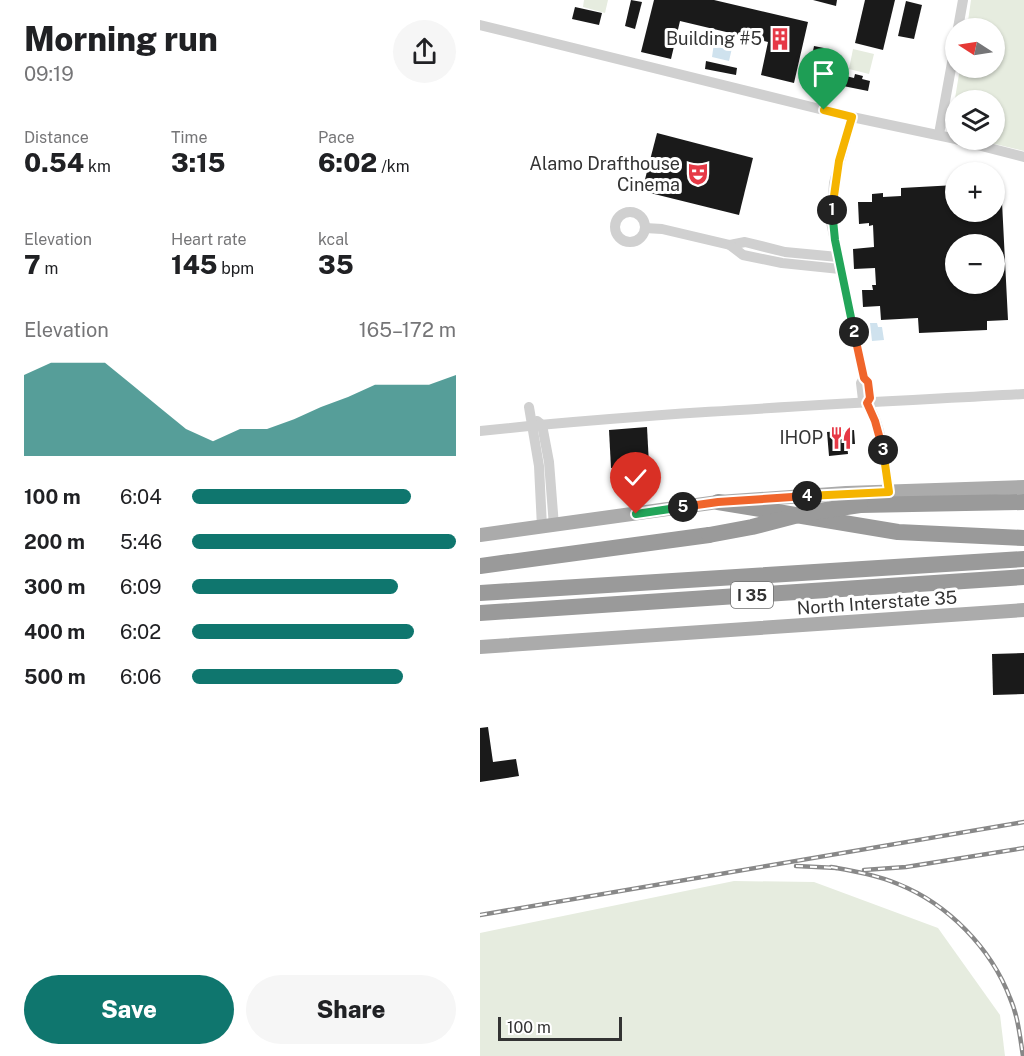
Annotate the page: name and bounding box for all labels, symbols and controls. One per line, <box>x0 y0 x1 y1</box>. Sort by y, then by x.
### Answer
north arrow <box>945 18 1005 78</box>
map controls <box>945 18 1005 294</box>
text: Morning run <box>24 20 218 58</box>
button: share <box>393 20 456 83</box>
building icon: Building #5 <box>767 26 793 52</box>
place label: Building #5 <box>666 28 762 49</box>
pin <box>798 48 849 110</box>
icon: arrive <box>807 57 840 90</box>
text: 09:19 <box>24 62 74 86</box>
button: layers <box>945 90 1005 150</box>
text: Distance <box>24 128 89 147</box>
text: Time <box>171 128 207 147</box>
text: Pace <box>318 128 355 147</box>
text: 0.54 <box>24 147 84 178</box>
text: 3:15 <box>171 147 226 178</box>
text: 6:02 <box>318 147 377 178</box>
place label: Alamo Drafthouse Cinema <box>529 153 680 195</box>
text: km <box>84 157 111 176</box>
text: /km <box>377 157 410 176</box>
theatre icon: Alamo Drafthouse Cinema <box>685 161 711 187</box>
button: + <box>945 162 1005 222</box>
pin: 1 <box>817 195 847 225</box>
text: 1 <box>829 200 835 219</box>
text: Elevation <box>24 230 92 249</box>
text: Heart rate <box>171 230 247 249</box>
text: kcal <box>318 230 349 249</box>
button: − <box>945 234 1005 294</box>
text: 7 <box>24 249 41 280</box>
text: 145 <box>171 249 217 280</box>
text: 35 <box>318 249 354 280</box>
text: m <box>41 259 58 278</box>
text: bpm <box>217 259 254 278</box>
pin: 2 <box>839 317 869 347</box>
text: Elevation <box>24 318 109 342</box>
text: 165–172 m <box>359 318 456 342</box>
text: 2 <box>849 322 859 341</box>
restaurant icon: IHOP <box>828 425 854 451</box>
place label: IHOP <box>779 427 823 448</box>
pin: 3 <box>868 435 898 465</box>
text: 3 <box>878 440 888 459</box>
pin <box>610 452 661 514</box>
icon: check <box>619 461 652 494</box>
pin: 4 <box>792 481 822 511</box>
text: 100 m <box>24 485 81 509</box>
text: 6:04 <box>120 485 162 509</box>
text: 4 <box>802 486 812 505</box>
pin: 5 <box>668 492 698 522</box>
text: 5 <box>678 497 688 516</box>
text: 200 m <box>24 530 85 554</box>
text: 5:46 <box>120 530 162 554</box>
text: 300 m <box>24 575 85 599</box>
text: 6:09 <box>120 575 162 599</box>
road number: I 35 <box>731 582 773 608</box>
street label: North Interstate 35 <box>796 586 958 619</box>
text: 400 m <box>24 620 85 644</box>
text: 6:02 <box>120 620 161 644</box>
text: 500 m <box>24 665 86 689</box>
text: 6:06 <box>120 665 162 689</box>
button: Save <box>24 975 234 1044</box>
button: Share <box>246 975 456 1044</box>
scale bar <box>498 1014 622 1042</box>
text: 100 m <box>507 1018 551 1037</box>

